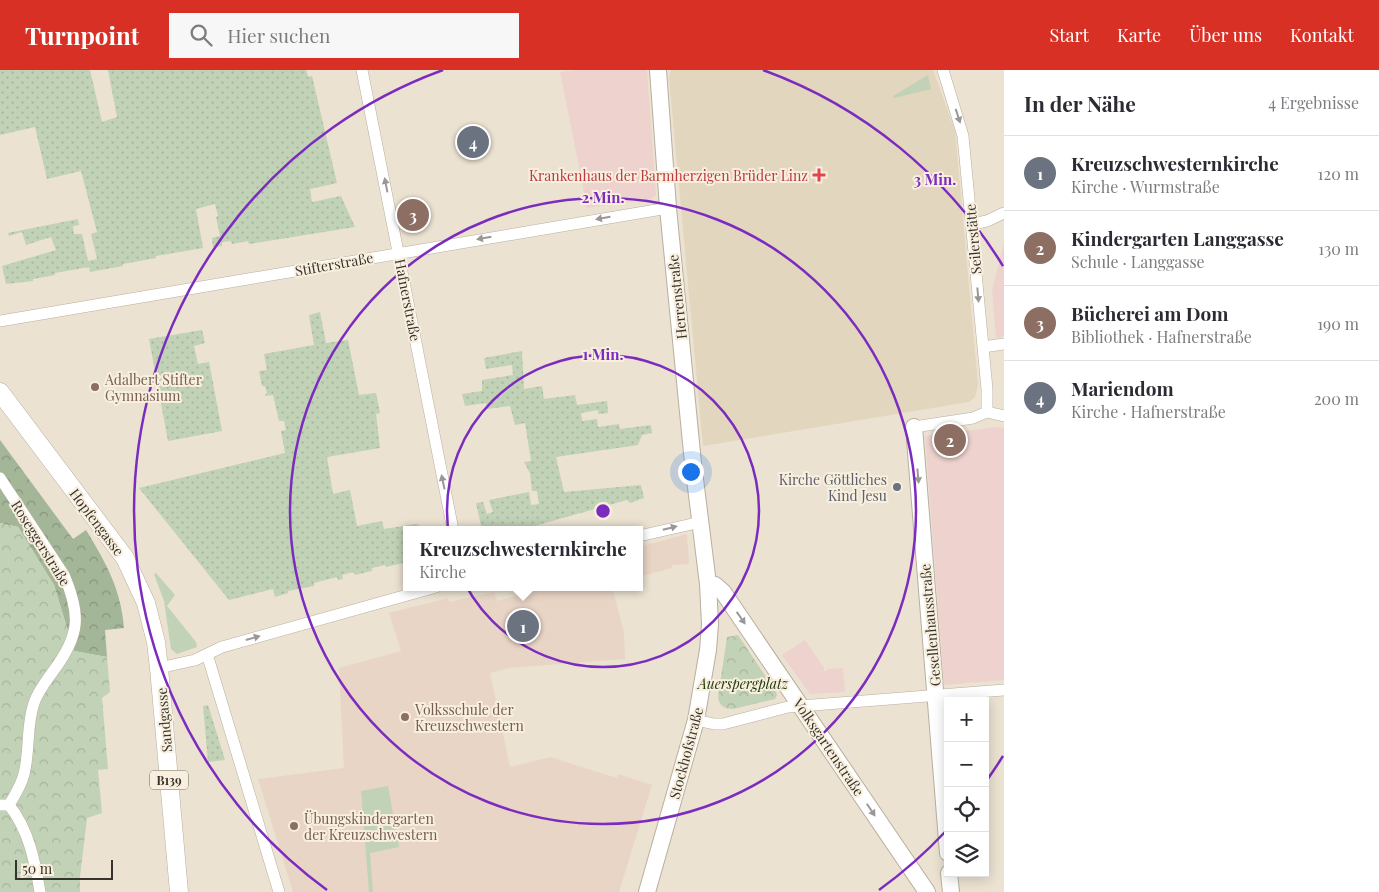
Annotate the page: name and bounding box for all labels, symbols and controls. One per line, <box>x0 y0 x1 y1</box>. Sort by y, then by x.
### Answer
search box <box>169 13 519 58</box>
text: Turnpoint <box>25 19 139 51</box>
icon: search <box>187 21 215 49</box>
text: Hier suchen <box>227 22 330 48</box>
text: Start <box>1049 23 1089 47</box>
text: Karte <box>1117 23 1161 47</box>
text: Über uns <box>1189 23 1262 47</box>
text: Kontakt <box>1290 23 1354 47</box>
text: In der Nähe <box>1024 89 1136 117</box>
text: 4 Ergebnisse <box>1268 92 1359 113</box>
one-way arrow <box>955 109 963 124</box>
pin: 4 <box>457 123 489 161</box>
text: Kreuzschwesternkirche <box>1071 150 1279 176</box>
text: 1 <box>1037 163 1043 184</box>
text: 120 m <box>1318 163 1359 184</box>
place label: Krankenhaus der Barmherzigen Brüder Linz <box>529 166 808 185</box>
marker: Krankenhaus der Barmherzigen Brüder Linz <box>812 168 826 182</box>
text: 3 Min. <box>914 169 956 189</box>
one-way arrow <box>381 176 389 192</box>
text: Kirche · Wurmstraße <box>1071 176 1220 197</box>
text: 2 Min. <box>581 187 625 207</box>
pin: 3 <box>397 196 429 234</box>
street label: Seilerstätte <box>960 203 986 275</box>
one-way arrow <box>594 214 610 222</box>
text: Kindergarten Langgasse <box>1071 225 1284 251</box>
one-way arrow <box>476 234 492 242</box>
text: 2 <box>1036 238 1044 259</box>
text: 130 m <box>1318 238 1359 259</box>
street label: Stifterstraße <box>293 248 375 280</box>
text: Schule · Langgasse <box>1071 251 1205 272</box>
street label: Herrenstraße <box>663 254 691 340</box>
street label: Hafnerstraße <box>391 257 425 343</box>
one-way arrow <box>975 287 983 303</box>
text: Bücherei am Dom <box>1071 300 1228 326</box>
text: 3 <box>1036 313 1044 334</box>
text: 190 m <box>1317 313 1359 334</box>
text: Bibliothek · Hafnerstraße <box>1071 326 1252 347</box>
text: 1 Min. <box>582 344 624 364</box>
place label: Adalbert Stifter Gymnasium <box>104 370 203 405</box>
text: Mariendom <box>1071 375 1174 401</box>
marker: Adalbert Stifter Gymnasium <box>89 381 101 393</box>
text: 4 <box>1036 388 1044 409</box>
text: 200 m <box>1314 388 1359 409</box>
text: Kirche · Hafnerstraße <box>1071 401 1226 422</box>
pin: 2 <box>934 421 966 459</box>
your location <box>678 459 704 485</box>
one-way arrow <box>914 468 922 484</box>
place label: Kirche Göttliches Kind Jesu <box>779 470 887 505</box>
one-way arrow <box>438 474 446 490</box>
marker: Kirche Göttliches Kind Jesu <box>891 481 903 493</box>
street label: Hopfengasse <box>65 484 129 560</box>
street label: Roseggerstraße <box>7 497 75 589</box>
centre of rings <box>594 502 612 520</box>
one-way arrow <box>662 524 677 532</box>
popup <box>403 526 643 591</box>
text: Kreuzschwesternkirche <box>419 535 627 561</box>
text: Kirche <box>419 561 466 582</box>
street label: Gesellenhausstraße <box>915 563 945 687</box>
pin: 1 <box>507 607 539 645</box>
one-way arrow <box>736 611 746 624</box>
one-way arrow <box>245 634 261 642</box>
park label: Auerspergplatz <box>696 674 789 693</box>
street label: Sandgasse <box>152 687 176 753</box>
street label: Volksgartenstraße <box>789 694 869 800</box>
map controls <box>944 697 989 877</box>
button: + <box>944 697 989 742</box>
place label: Volksschule der Kreuzschwestern <box>414 700 524 735</box>
street label: Stockhofstraße <box>665 705 707 801</box>
marker: Volksschule der Kreuzschwestern <box>399 711 411 723</box>
button: − <box>944 742 989 787</box>
road number: B139 <box>150 770 188 790</box>
button: locate <box>944 787 989 832</box>
one-way arrow <box>867 803 876 817</box>
place label: Übungskindergarten der Kreuzschwestern <box>304 809 438 844</box>
marker: Übungskindergarten der Kreuzschwestern <box>288 820 300 832</box>
button: layers <box>944 832 989 877</box>
scale bar <box>15 857 112 880</box>
text: 50 m <box>22 859 52 878</box>

